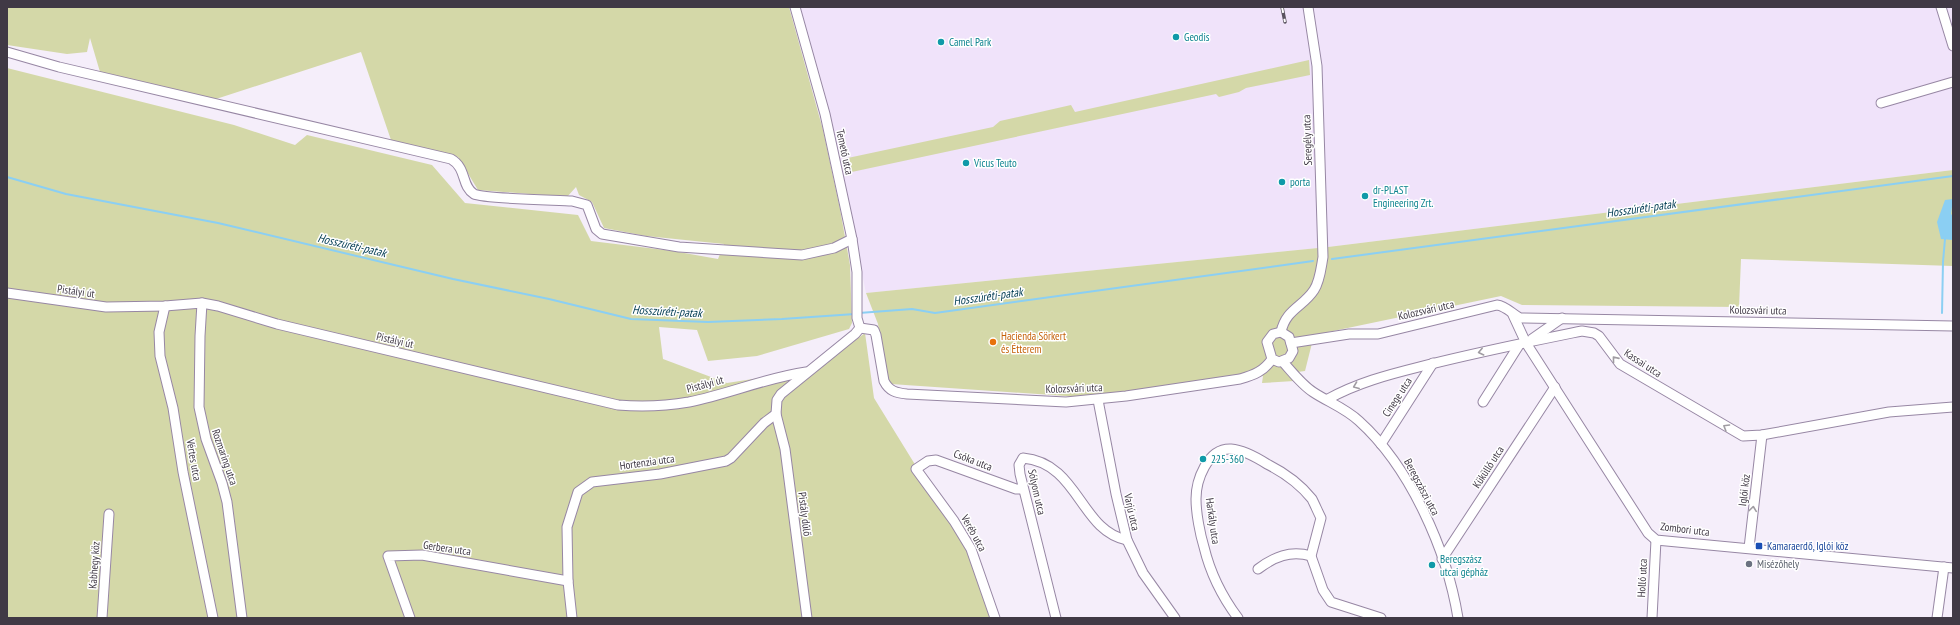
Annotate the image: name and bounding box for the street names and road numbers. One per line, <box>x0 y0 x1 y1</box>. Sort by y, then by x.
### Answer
street label: Seregély utca <box>1299 114 1315 166</box>
street label: Temető utca <box>833 128 857 176</box>
street label: Pistályi út <box>56 281 96 301</box>
street label: Kolozsvári utca <box>1397 297 1455 323</box>
street label: Kolozsvári utca <box>1729 303 1787 317</box>
street label: Pistályi út <box>375 329 415 351</box>
street label: Kassai utca <box>1621 346 1665 380</box>
street label: Pistályi út <box>685 372 725 396</box>
street label: Cinege utca <box>1379 375 1415 419</box>
street label: Kolozsvári utca <box>1045 380 1103 396</box>
street label: Rozmaring utca <box>209 427 241 487</box>
street label: Vértes utca <box>183 437 205 482</box>
street label: Küküllő utca <box>1469 443 1507 491</box>
street label: Csóka utca <box>952 446 994 474</box>
street label: Hortenzia utca <box>619 451 675 473</box>
street label: Beregszászi utca <box>1401 456 1443 518</box>
street label: Sólyom utca <box>1025 468 1049 516</box>
street label: Iglói köz <box>1735 473 1753 507</box>
street label: Pistály dűlő <box>795 491 815 537</box>
street label: Varjú utca <box>1121 491 1143 532</box>
street label: Harkály utca <box>1203 497 1223 545</box>
street label: Veréb utca <box>958 511 990 554</box>
street label: Zombori utca <box>1660 519 1710 539</box>
street label: Gerbera utca <box>422 538 472 558</box>
street label: Kabhegy köz <box>85 541 103 589</box>
street label: Holló utca <box>1634 558 1650 598</box>

